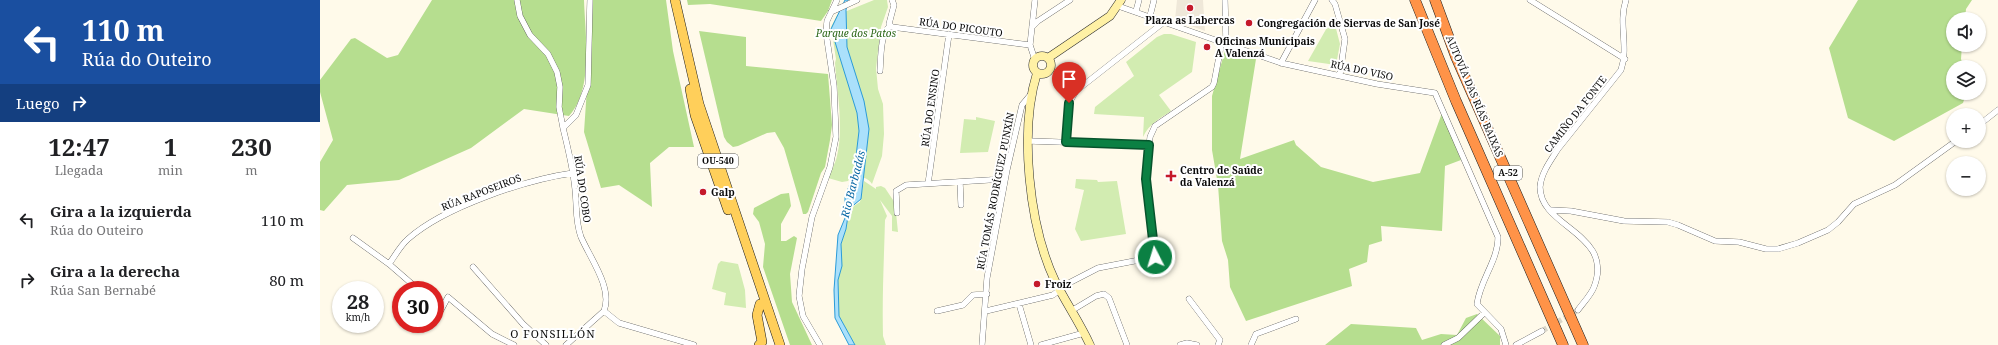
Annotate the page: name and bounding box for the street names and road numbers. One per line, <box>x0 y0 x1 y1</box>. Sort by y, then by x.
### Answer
street label: RÚA DO PICOUTO <box>918 14 1004 40</box>
street label: AUTOVÍA DAS RÍAS BAIXAS <box>1443 33 1507 159</box>
street label: RÚA DO VISO <box>1329 57 1395 83</box>
street label: RÚA DO ENSINO <box>918 68 942 148</box>
street label: CAMIÑO DA FONTE <box>1541 73 1609 155</box>
street label: RÚA TOMÁS RODRÍGUEZ PUNXÍN <box>973 111 1017 271</box>
street label: RÚA DO COBO <box>571 154 595 224</box>
road number: OU-540 <box>698 154 738 168</box>
road number: A-52 <box>1494 166 1522 180</box>
street label: RÚA RAPOSEIROS <box>439 170 523 214</box>

